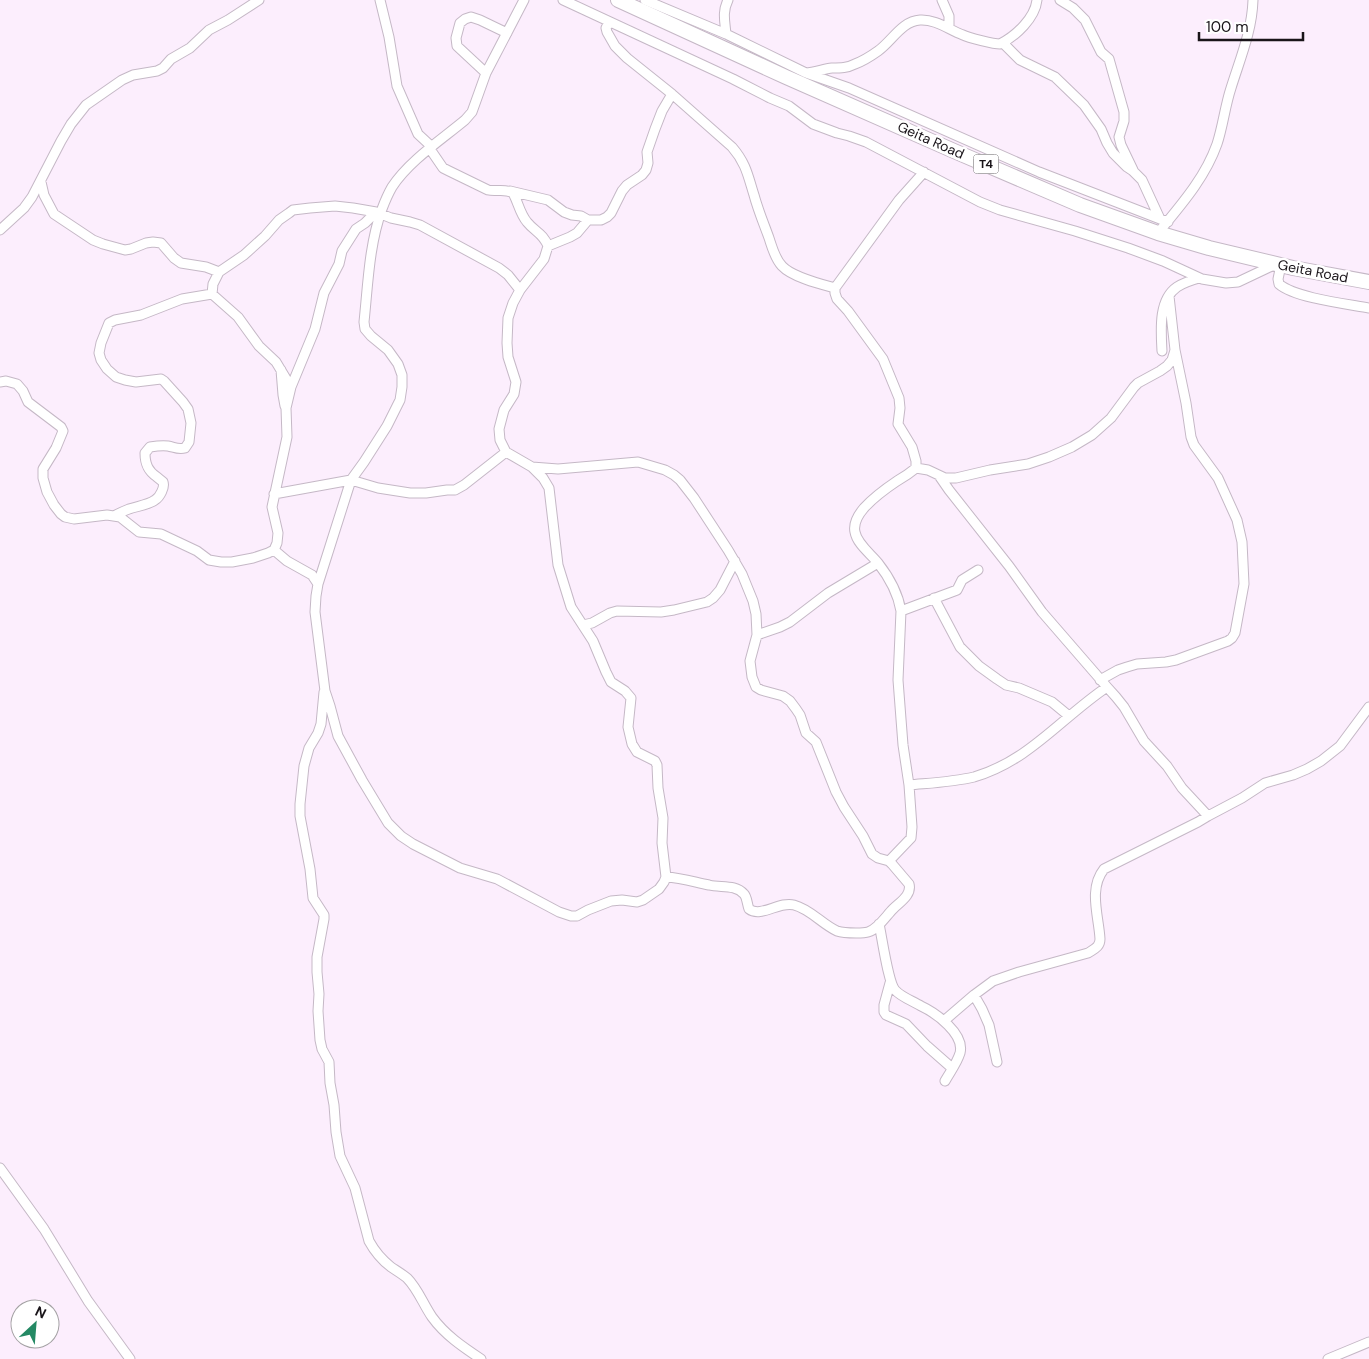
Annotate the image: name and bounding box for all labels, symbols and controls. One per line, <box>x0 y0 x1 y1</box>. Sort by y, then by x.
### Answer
scale bar <box>1199 10 1303 42</box>
text: 100 m <box>1206 17 1249 37</box>
street label: Geita Road <box>895 117 967 163</box>
road number: T4 <box>974 154 998 173</box>
street label: Geita Road <box>1276 255 1350 287</box>
north arrow <box>10 1299 60 1349</box>
text: N <box>32 1302 49 1323</box>

